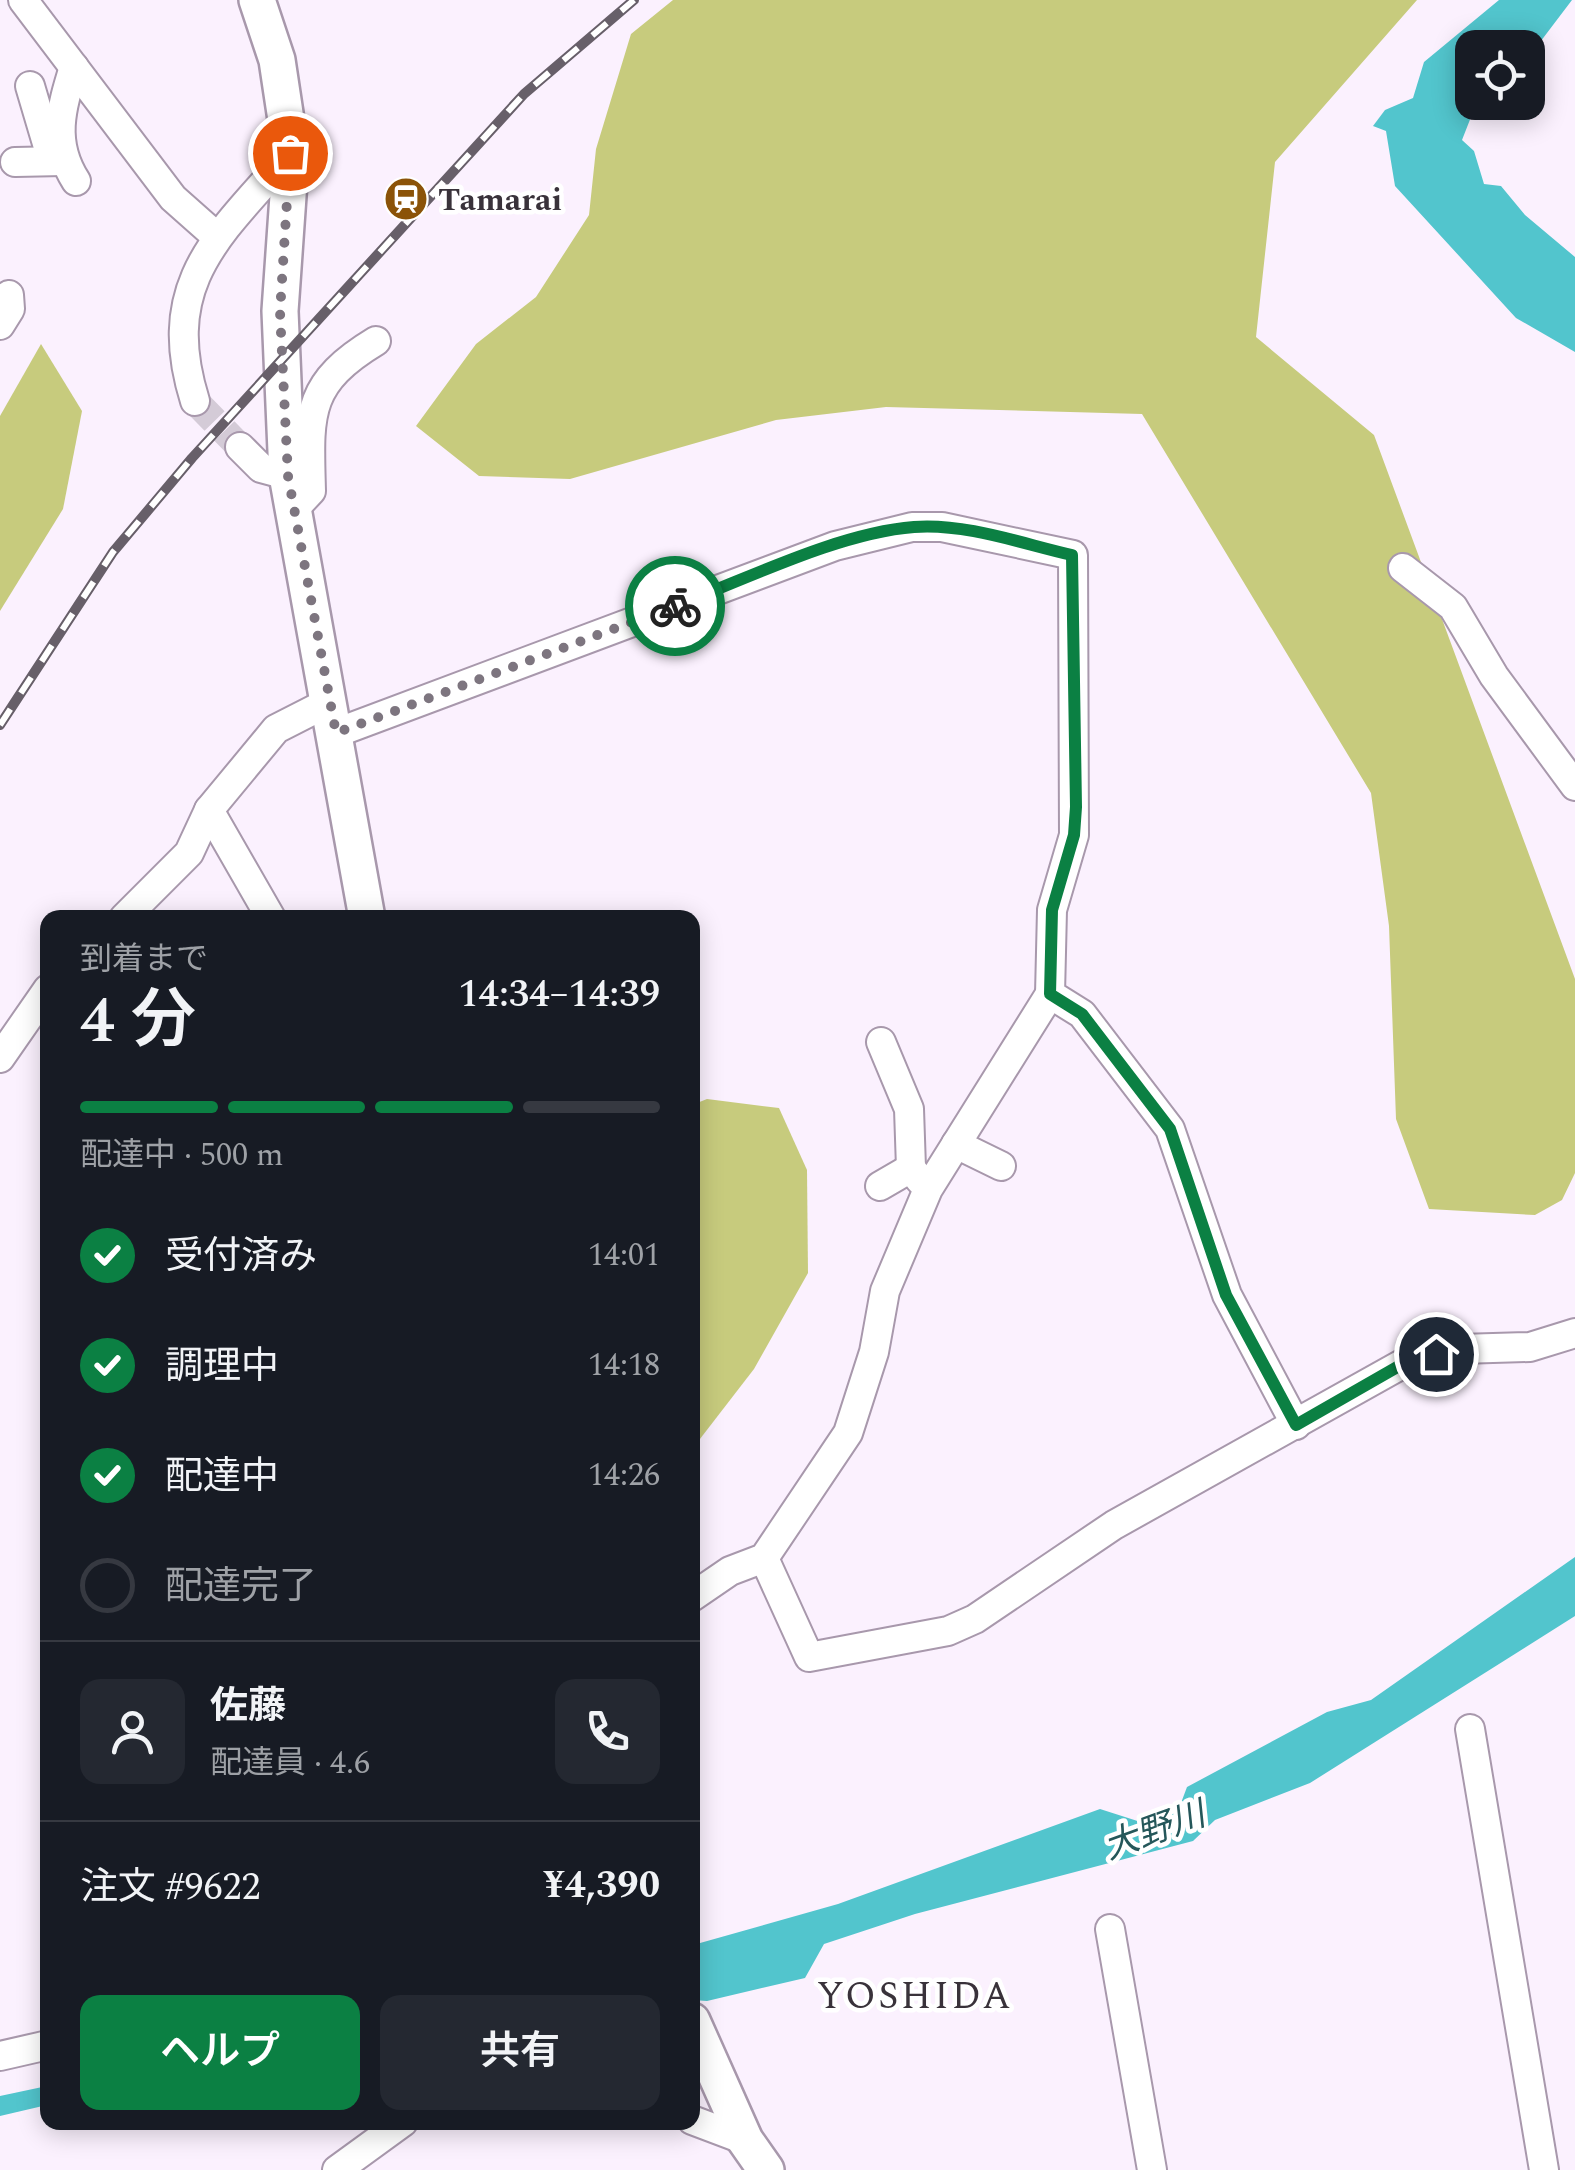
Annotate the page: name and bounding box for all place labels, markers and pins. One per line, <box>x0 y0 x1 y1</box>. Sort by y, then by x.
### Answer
pin <box>248 111 333 196</box>
station icon: Tamarai <box>383 176 429 222</box>
place label: Tamarai <box>438 176 562 225</box>
pin <box>1394 1312 1479 1397</box>

